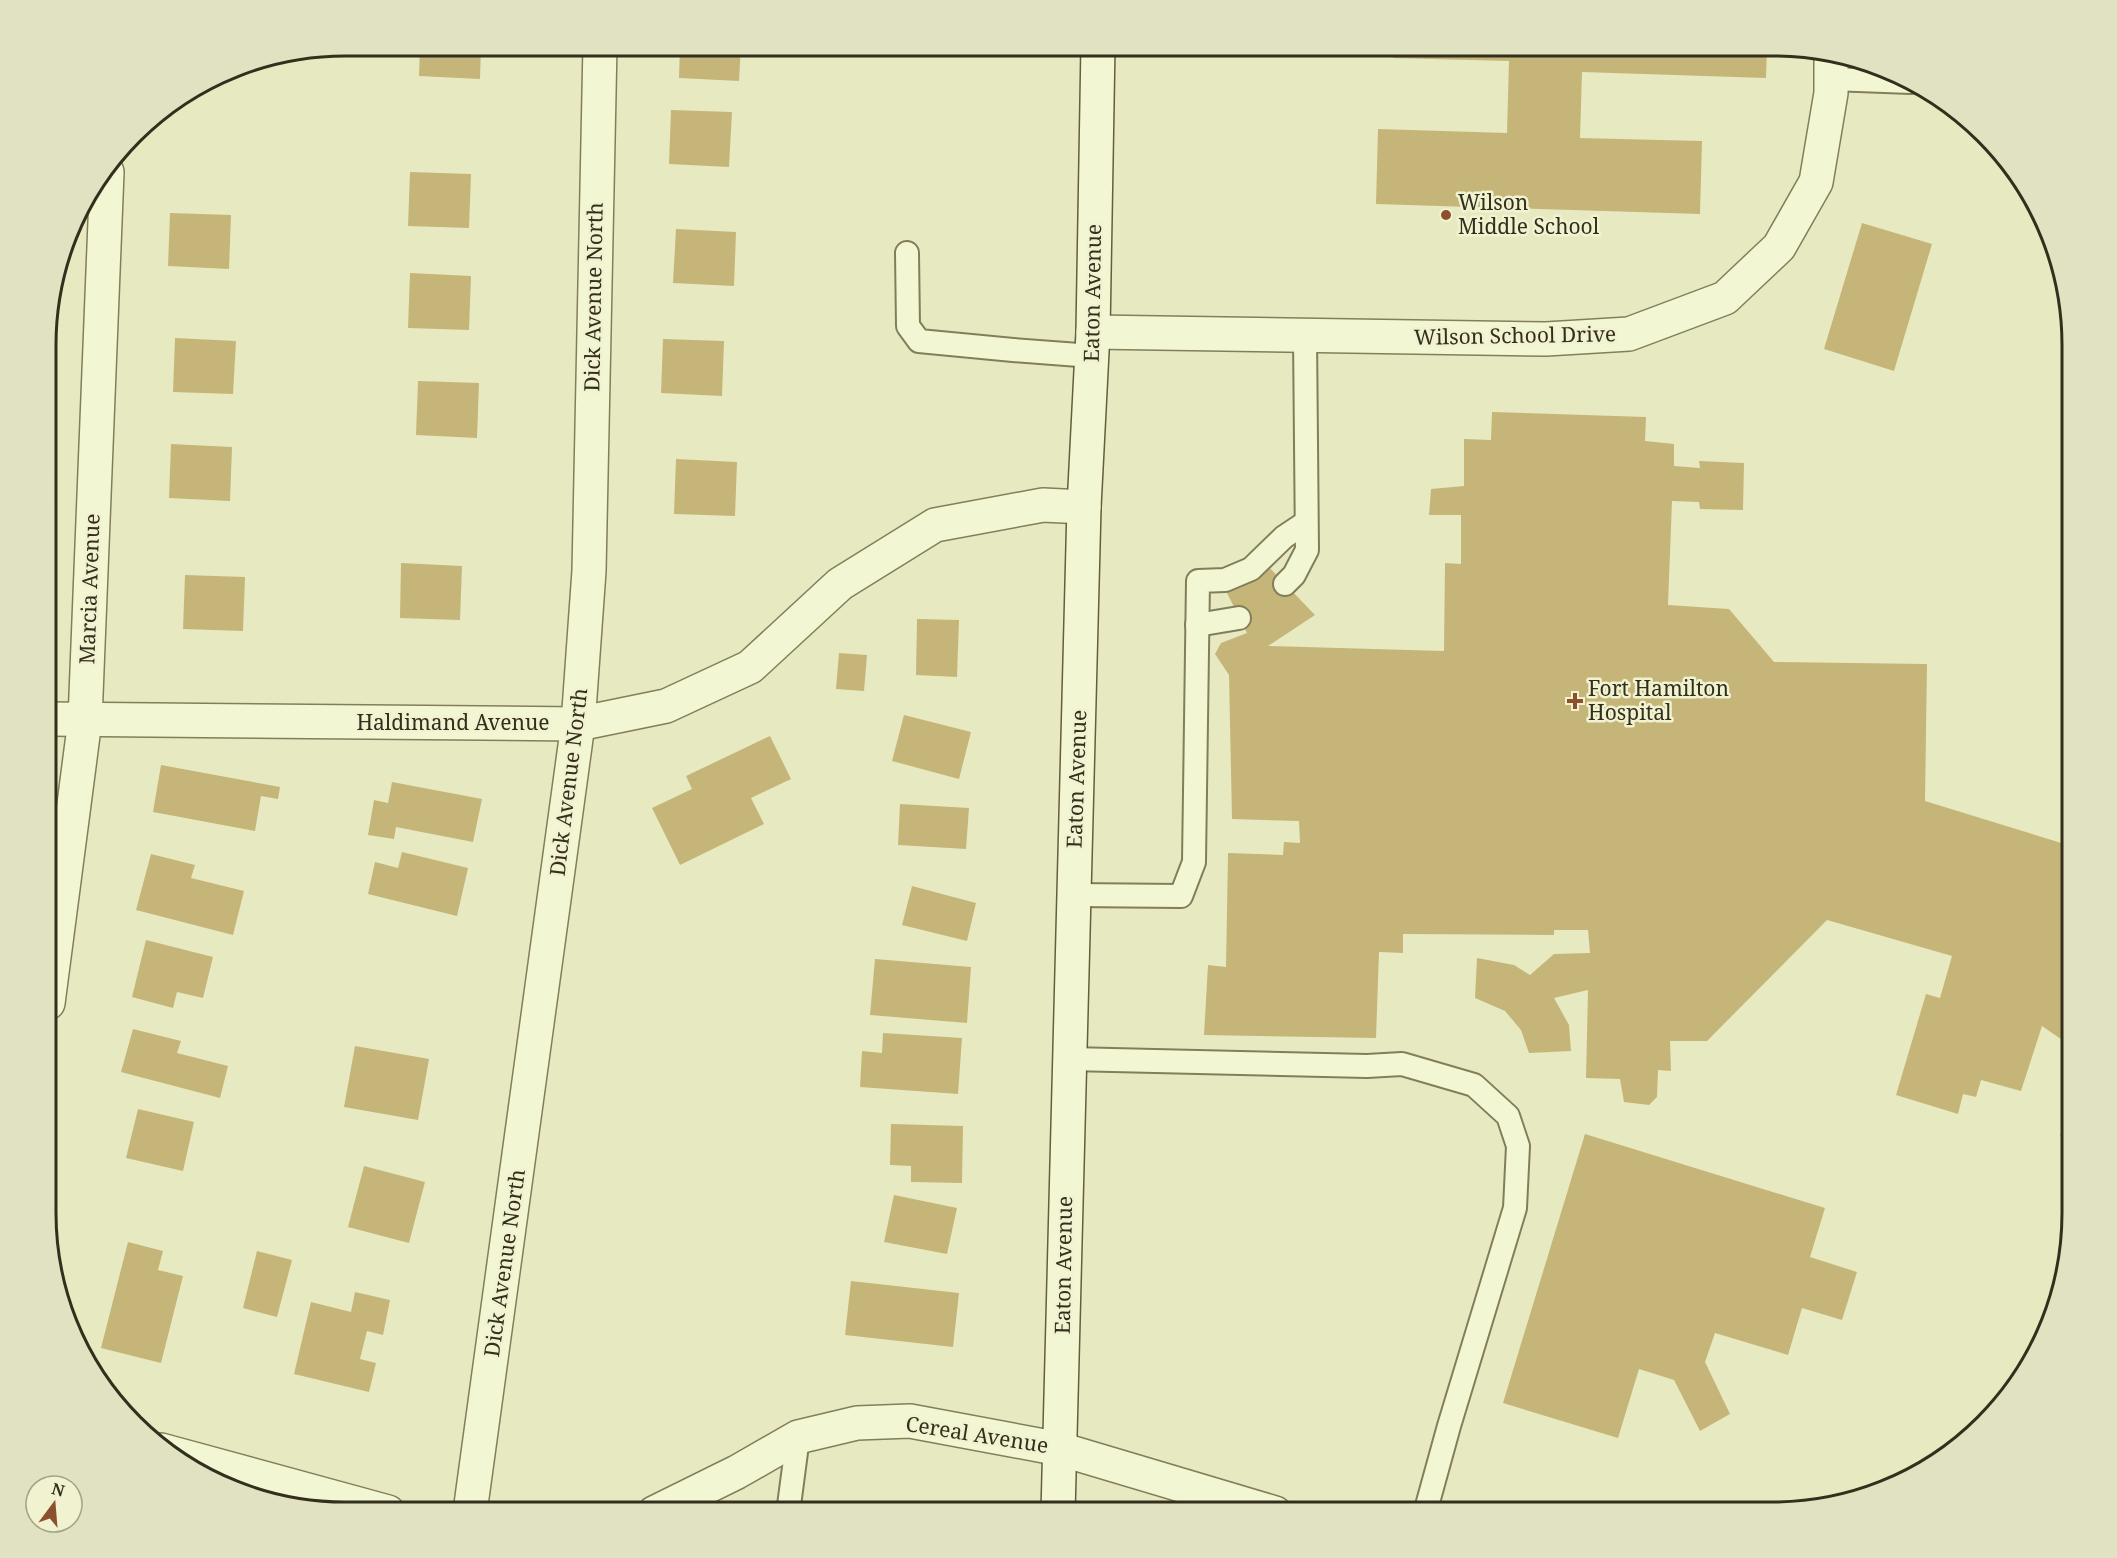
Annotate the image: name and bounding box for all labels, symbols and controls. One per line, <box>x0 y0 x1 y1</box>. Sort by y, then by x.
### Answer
place label: Wilson Middle School <box>1458 188 1600 240</box>
street label: Dick Avenue North <box>577 202 609 392</box>
marker: Wilson Middle School <box>1439 208 1453 222</box>
street label: Eaton Avenue <box>1077 224 1107 362</box>
street label: Wilson School Drive <box>1414 319 1616 351</box>
street label: Marcia Avenue <box>72 513 106 665</box>
place label: Fort Hamilton Hospital <box>1588 674 1729 726</box>
street label: Dick Avenue North <box>543 686 593 878</box>
marker: Fort Hamilton Hospital <box>1566 692 1584 710</box>
street label: Haldimand Avenue <box>356 708 550 736</box>
street label: Eaton Avenue <box>1060 709 1092 849</box>
street label: Dick Avenue North <box>477 1167 531 1359</box>
street label: Eaton Avenue <box>1048 1196 1078 1334</box>
street label: Cereal Avenue <box>904 1409 1051 1459</box>
north arrow <box>24 1474 84 1534</box>
text: N <box>49 1477 68 1502</box>

